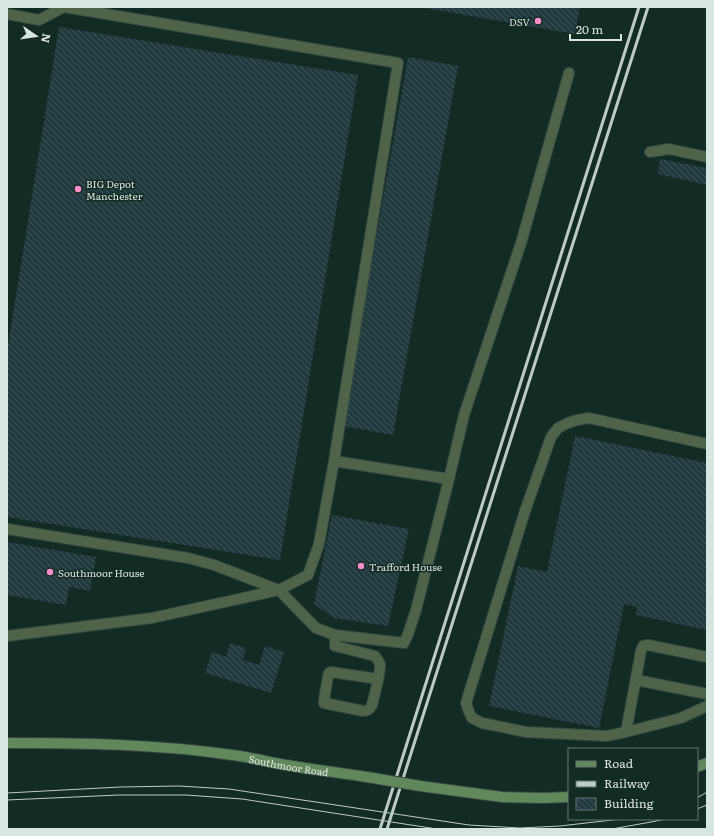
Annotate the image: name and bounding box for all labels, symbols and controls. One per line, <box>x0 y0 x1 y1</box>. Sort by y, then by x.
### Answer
place label: DSV <box>509 14 531 29</box>
north arrow <box>16 16 56 56</box>
marker: DSV <box>533 16 543 26</box>
scale bar <box>570 16 621 42</box>
text: 20 m <box>576 20 603 38</box>
text: N <box>38 32 56 45</box>
place label: BIG Depot Manchester <box>86 176 143 203</box>
marker: BIG Depot Manchester <box>73 184 83 194</box>
place label: Trafford House <box>369 559 442 574</box>
marker: Trafford House <box>356 561 366 571</box>
place label: Southmoor House <box>58 565 145 580</box>
marker: Southmoor House <box>45 567 55 577</box>
legend <box>568 748 698 820</box>
street label: Southmoor Road <box>247 750 329 779</box>
text: Road <box>604 754 634 772</box>
text: Railway <box>604 774 650 792</box>
text: Building <box>604 794 654 812</box>

